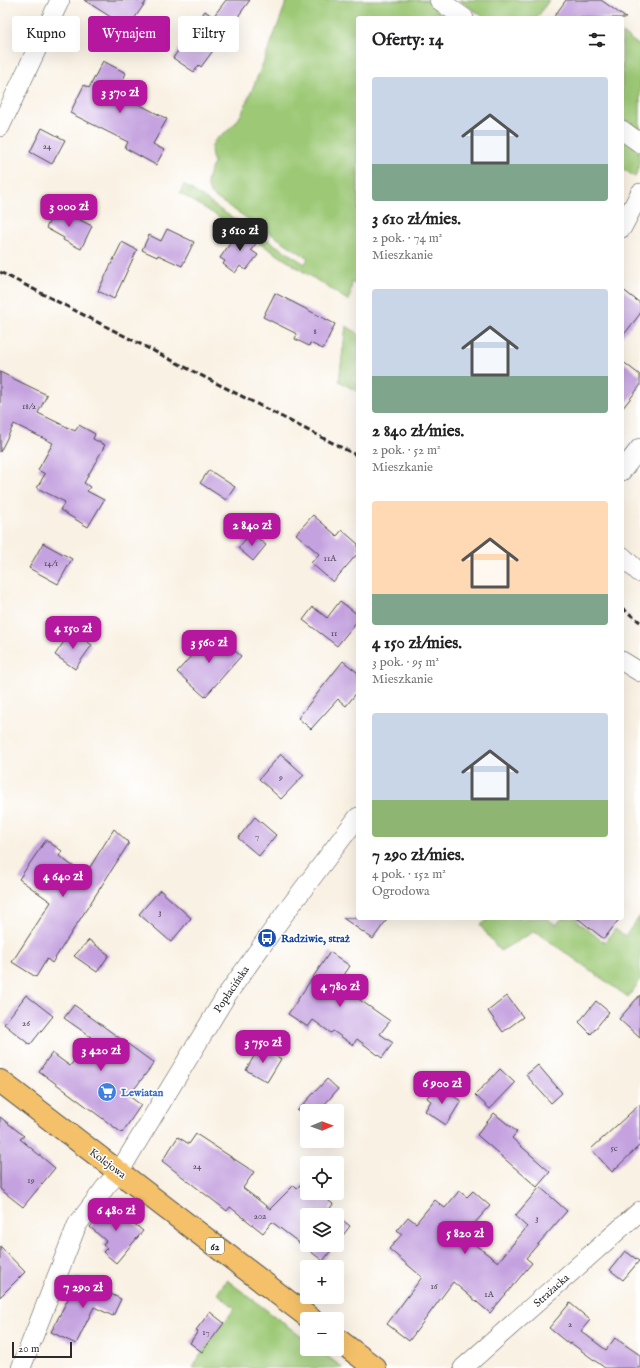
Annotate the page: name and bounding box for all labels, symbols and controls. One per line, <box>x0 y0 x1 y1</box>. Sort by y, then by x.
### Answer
chip: Kupno <box>12 16 80 52</box>
chip: Wynajem <box>88 16 170 52</box>
chip: Filtry <box>178 16 239 52</box>
icon: filters <box>586 29 608 51</box>
text: Oferty: 14 <box>372 30 443 51</box>
pin: 3 370 zł <box>79 80 161 114</box>
text: 3 370 zł <box>101 84 139 101</box>
icon: home <box>454 103 526 175</box>
house number: 24 <box>43 141 52 152</box>
pin: 3 000 zł <box>28 194 110 228</box>
text: 3 000 zł <box>49 198 89 215</box>
text: 3 610 zł/mies. <box>372 209 461 230</box>
pin: 3 610 zł <box>199 218 281 252</box>
text: 3 610 zł <box>222 222 258 239</box>
text: 2 pok. · 74 m² <box>372 230 442 247</box>
text: Mieszkanie <box>372 247 433 264</box>
icon: home <box>454 315 526 387</box>
house number: 8 <box>313 326 317 337</box>
house number: 18/2 <box>22 401 36 412</box>
text: 2 840 zł/mies. <box>372 421 464 442</box>
text: 2 pok. · 52 m² <box>372 442 441 459</box>
text: Mieszkanie <box>372 459 433 476</box>
pin: 2 840 zł <box>211 513 293 547</box>
text: 2 840 zł <box>232 517 272 534</box>
icon: home <box>454 527 526 599</box>
house number: 11A <box>324 553 337 564</box>
house number: 14/1 <box>44 558 58 569</box>
pin: 4 150 zł <box>32 616 114 650</box>
text: 4 150 zł <box>54 620 92 637</box>
house number: 11 <box>331 628 337 639</box>
pin: 3 560 zł <box>168 630 250 664</box>
text: 4 150 zł/mies. <box>372 633 462 654</box>
text: 3 560 zł <box>191 634 227 651</box>
text: 3 pok. · 95 m² <box>372 654 439 671</box>
text: Mieszkanie <box>372 671 433 688</box>
icon: home <box>454 739 526 811</box>
house number: 9 <box>278 772 283 783</box>
house number: 7 <box>255 831 259 842</box>
text: 7 290 zł/mies. <box>372 845 464 866</box>
pin: 4 640 zł <box>22 864 104 898</box>
text: 4 pok. · 152 m² <box>372 866 446 883</box>
text: 4 640 zł <box>43 868 83 885</box>
text: Ogrodowa <box>372 883 430 900</box>
house number: 3 <box>158 907 162 918</box>
bus stop icon: Radziwie, straż <box>256 927 278 949</box>
place label: Radziwie, straż <box>281 932 351 946</box>
street label: Popłacińska <box>211 963 253 1016</box>
pin: 4 780 zł <box>299 974 381 1008</box>
text: 4 780 zł <box>320 978 360 995</box>
house number: 26 <box>22 1018 30 1029</box>
pin: 3 750 zł <box>222 1030 304 1064</box>
text: 3 750 zł <box>244 1034 282 1051</box>
pin: 3 420 zł <box>60 1038 142 1072</box>
text: 3 420 zł <box>82 1042 120 1059</box>
pin: 6 900 zł <box>401 1071 483 1105</box>
text: 6 900 zł <box>422 1075 462 1092</box>
supermarket icon: Lewiatan <box>96 1081 118 1103</box>
place label: Lewiatan <box>120 1086 163 1100</box>
north arrow <box>300 1104 344 1148</box>
map controls <box>300 1104 344 1356</box>
house number: 5c <box>610 1143 618 1154</box>
street label: Kolejowa <box>86 1146 129 1182</box>
button: locate <box>300 1156 344 1200</box>
house number: 24 <box>193 1161 202 1172</box>
house number: 19 <box>27 1175 35 1186</box>
pin: 6 480 zł <box>75 1198 157 1232</box>
text: 6 480 zł <box>97 1202 135 1219</box>
button: layers <box>300 1208 344 1252</box>
house number: 20a <box>254 1211 266 1222</box>
house number: 3 <box>535 1213 539 1224</box>
pin: 5 820 zł <box>424 1221 506 1255</box>
text: 5 820 zł <box>446 1225 484 1242</box>
road number: 62 <box>206 1238 224 1254</box>
button: + <box>300 1260 344 1304</box>
street label: Strażacka <box>531 1271 573 1310</box>
pin: 7 290 zł <box>42 1275 124 1309</box>
text: 7 290 zł <box>63 1279 103 1296</box>
house number: 16 <box>430 1281 438 1292</box>
house number: 1A <box>484 1289 495 1300</box>
button: − <box>300 1312 344 1356</box>
house number: 2 <box>568 1319 572 1330</box>
house number: 17 <box>202 1327 210 1338</box>
scale bar <box>12 1340 72 1359</box>
text: 20 m <box>18 1342 39 1356</box>

